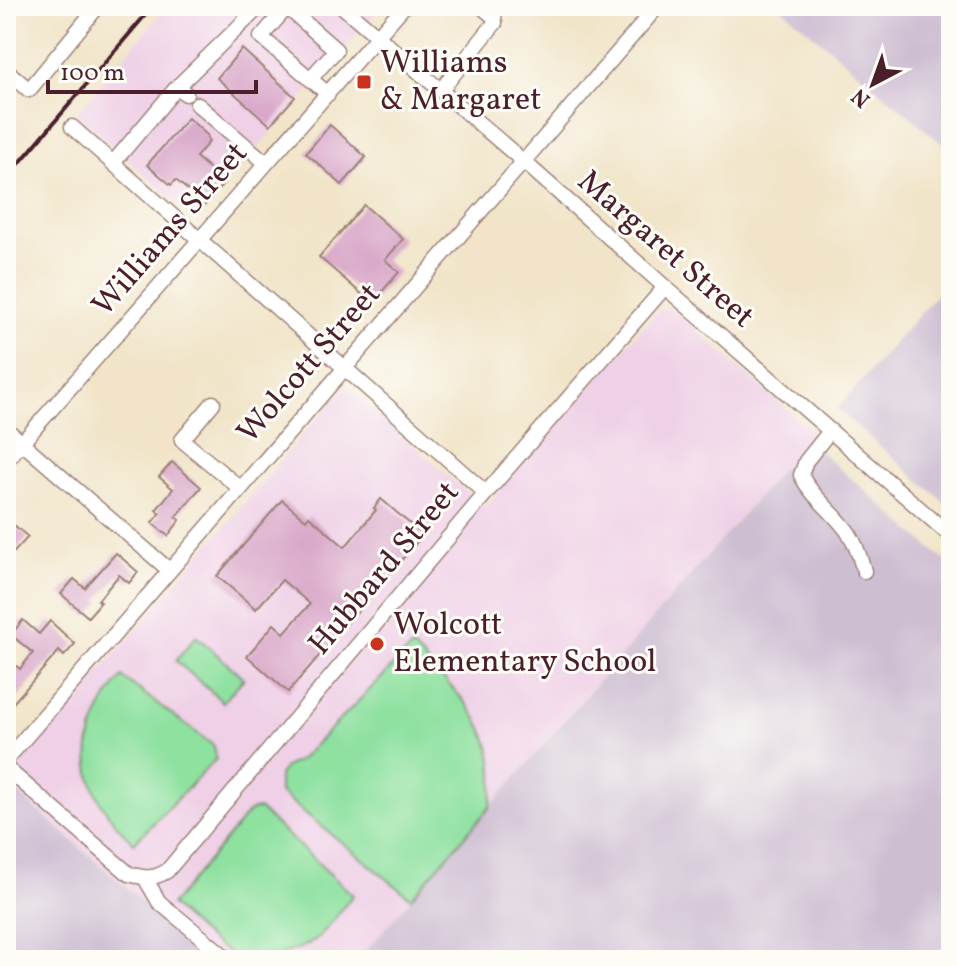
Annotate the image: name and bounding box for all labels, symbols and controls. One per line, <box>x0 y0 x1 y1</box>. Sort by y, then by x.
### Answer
place label: Williams & Margaret <box>380 42 541 123</box>
scale bar <box>48 44 256 94</box>
north arrow <box>833 44 913 124</box>
text: 100 m <box>60 57 125 91</box>
marker: Williams & Margaret <box>355 73 373 91</box>
text: N <box>845 80 878 114</box>
street label: Williams Street <box>83 133 259 327</box>
street label: Margaret Street <box>567 161 763 339</box>
street label: Wolcott Street <box>228 274 392 454</box>
street label: Hubbard Street <box>299 473 471 665</box>
place label: Wolcott Elementary School <box>393 604 656 685</box>
marker: Wolcott Elementary School <box>368 635 386 653</box>

